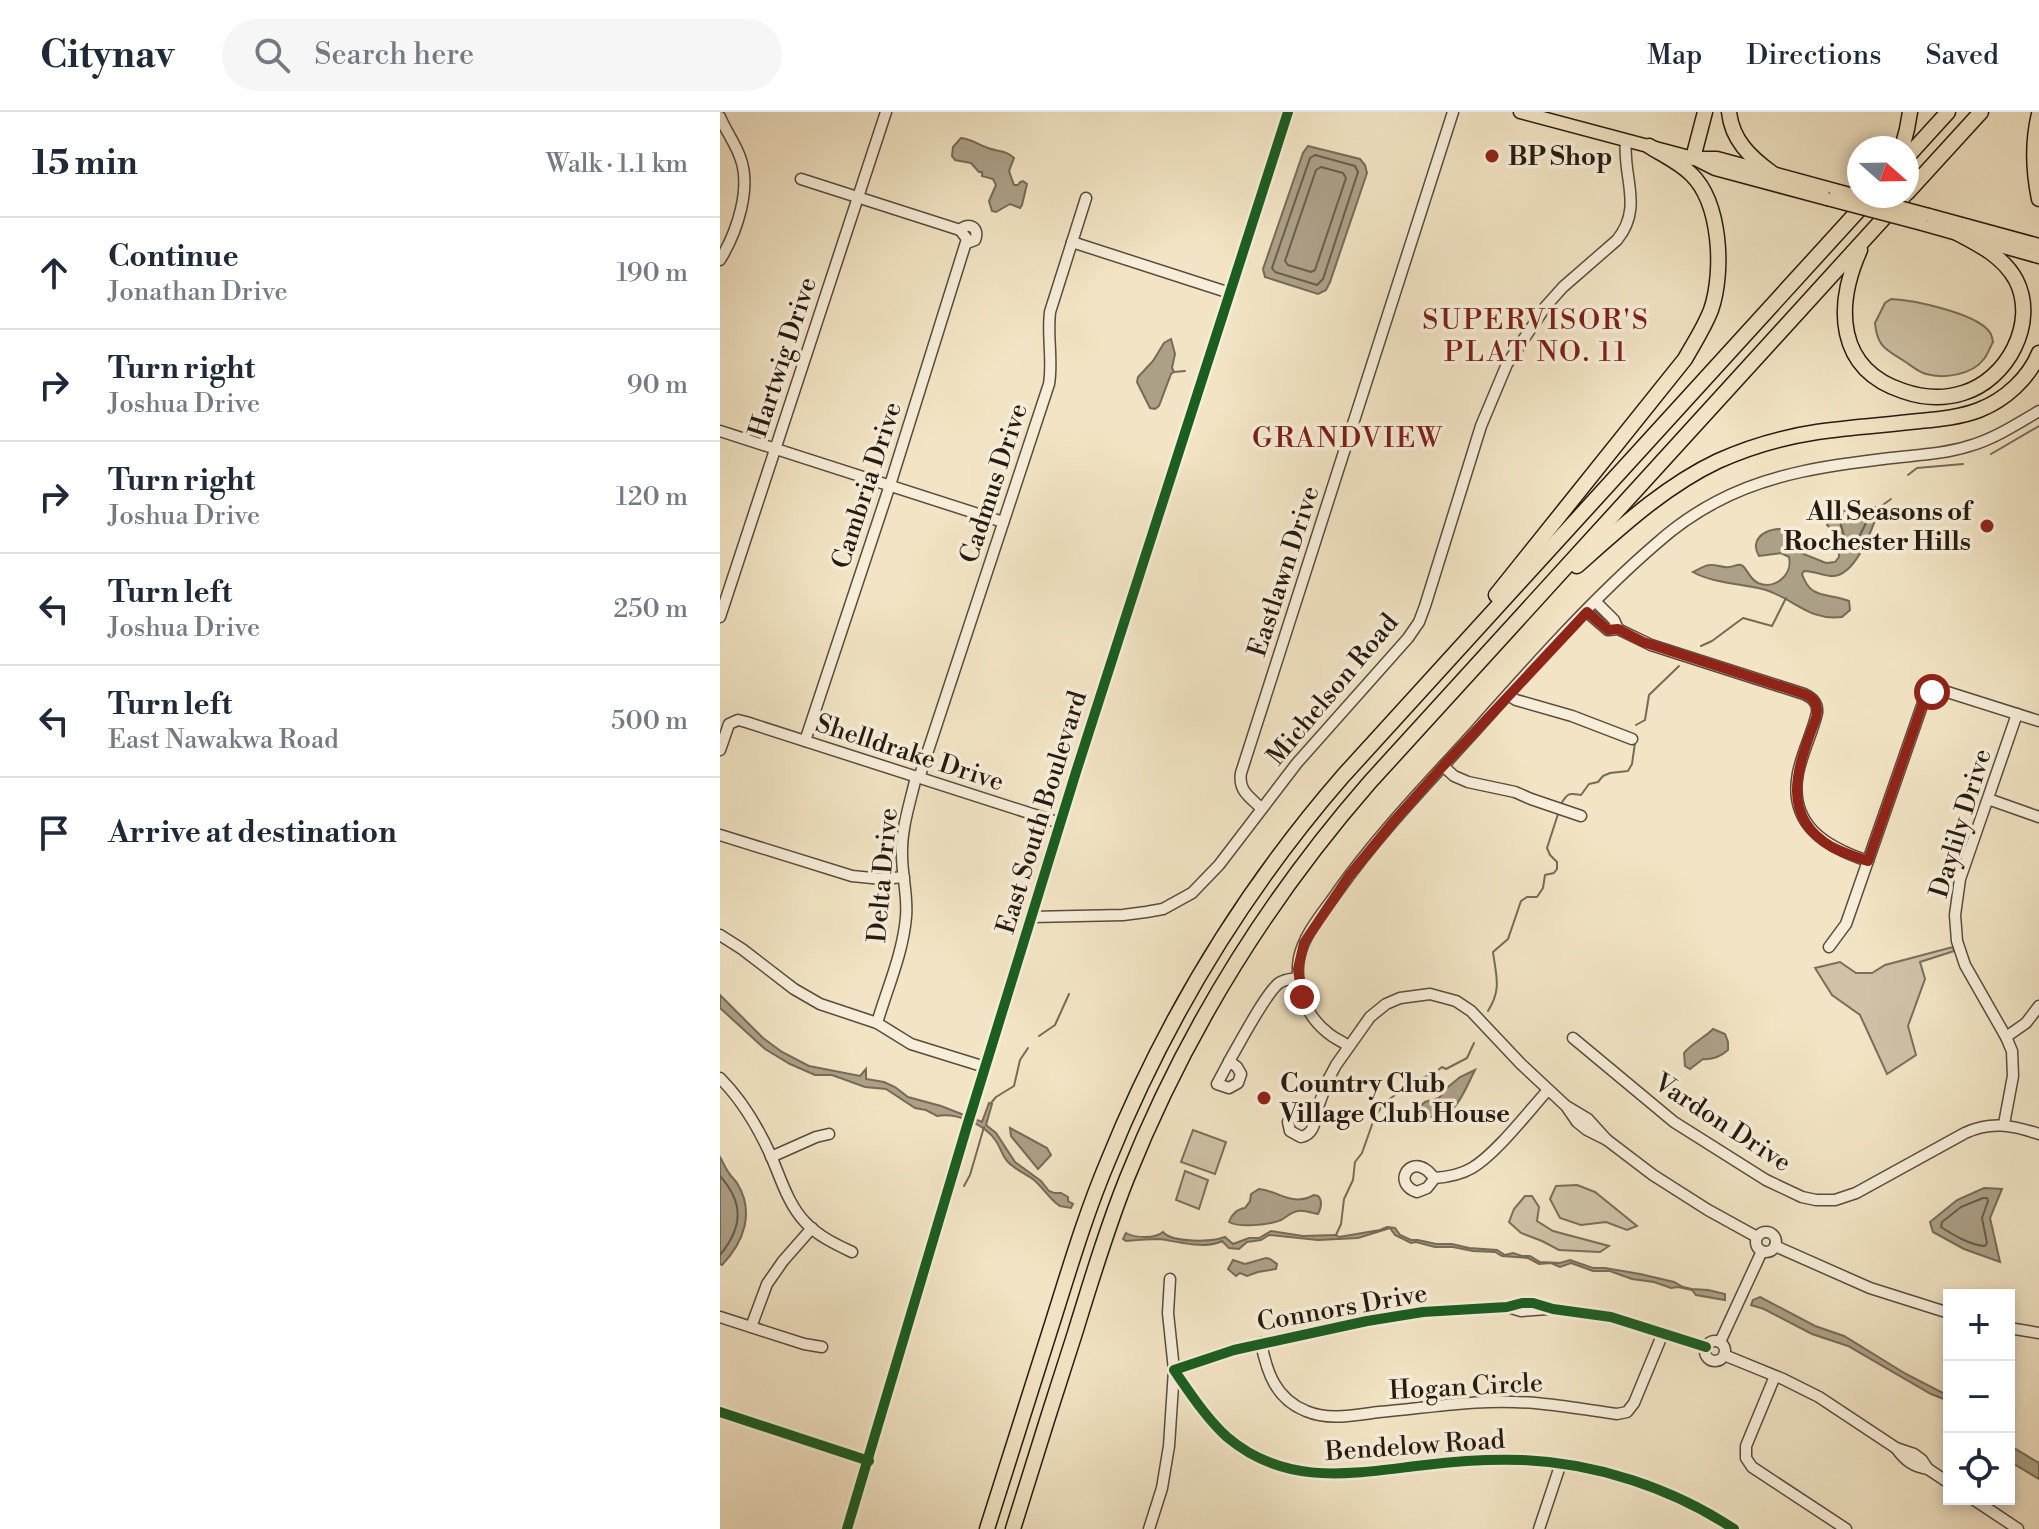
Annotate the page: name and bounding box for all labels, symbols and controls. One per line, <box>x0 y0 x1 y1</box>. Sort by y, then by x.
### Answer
search box <box>222 19 782 91</box>
text: Citynav <box>40 32 174 79</box>
icon: search <box>250 33 294 77</box>
text: Search here <box>314 36 474 74</box>
text: Map <box>1647 38 1702 73</box>
text: Directions <box>1746 38 1881 73</box>
text: Saved <box>1925 38 1999 73</box>
north arrow <box>1847 136 1919 208</box>
place label: BP Shop <box>1508 141 1613 173</box>
text: 15 min <box>32 143 138 185</box>
marker: BP Shop <box>1483 147 1501 165</box>
text: Walk · 1.1 km <box>546 148 688 180</box>
text: Continue <box>108 238 239 276</box>
icon: ahead <box>32 251 76 295</box>
text: 190 m <box>617 257 688 289</box>
street label: Hartwig Drive <box>742 273 824 441</box>
text: Jonathan Drive <box>108 276 288 308</box>
district label: SUPERVISOR'S PLAT NO. 11 <box>1422 303 1650 370</box>
text: Turn right <box>108 350 255 388</box>
icon: right <box>32 363 76 407</box>
text: 90 m <box>627 369 688 401</box>
text: Joshua Drive <box>108 388 260 420</box>
street label: Cambria Drive <box>825 398 909 573</box>
street label: Cadmus Drive <box>953 399 1035 567</box>
district label: GRANDVIEW <box>1252 421 1444 456</box>
text: Turn right <box>108 462 255 500</box>
icon: right <box>32 475 76 519</box>
text: 120 m <box>616 481 688 513</box>
street label: Eastlawn Drive <box>1241 482 1327 661</box>
place label: All Seasons of Rochester Hills <box>1783 496 1974 558</box>
text: Joshua Drive <box>108 500 260 532</box>
marker: All Seasons of Rochester Hills <box>1978 517 1996 535</box>
text: Turn left <box>108 574 232 612</box>
icon: left <box>32 587 76 631</box>
text: 250 m <box>613 593 688 625</box>
street label: Michelson Road <box>1260 607 1406 772</box>
text: Joshua Drive <box>108 612 260 644</box>
route start <box>1914 674 1950 710</box>
text: Turn left <box>108 686 232 724</box>
street label: East South Boulevard <box>990 687 1094 938</box>
icon: left <box>32 699 76 743</box>
text: 500 m <box>611 705 688 737</box>
street label: Shelldrake Drive <box>812 707 1008 798</box>
text: East Nawakwa Road <box>108 724 339 756</box>
street label: Daylily Drive <box>1923 745 1999 902</box>
street label: Delta Drive <box>861 806 905 944</box>
icon: arrive <box>32 811 76 855</box>
text: Arrive at destination <box>108 814 397 852</box>
route end <box>1284 979 1320 1015</box>
street label: Vardon Drive <box>1647 1066 1797 1179</box>
place label: Country Club Village Club House <box>1279 1068 1510 1130</box>
marker: Country Club Village Club House <box>1255 1089 1273 1107</box>
street label: Connors Drive <box>1255 1277 1430 1339</box>
map controls <box>1943 1289 2015 1505</box>
button: + <box>1943 1289 2015 1361</box>
button: − <box>1943 1361 2015 1433</box>
street label: Hogan Circle <box>1388 1367 1544 1407</box>
street label: Bendelow Road <box>1323 1424 1506 1468</box>
button: locate <box>1943 1433 2015 1505</box>

